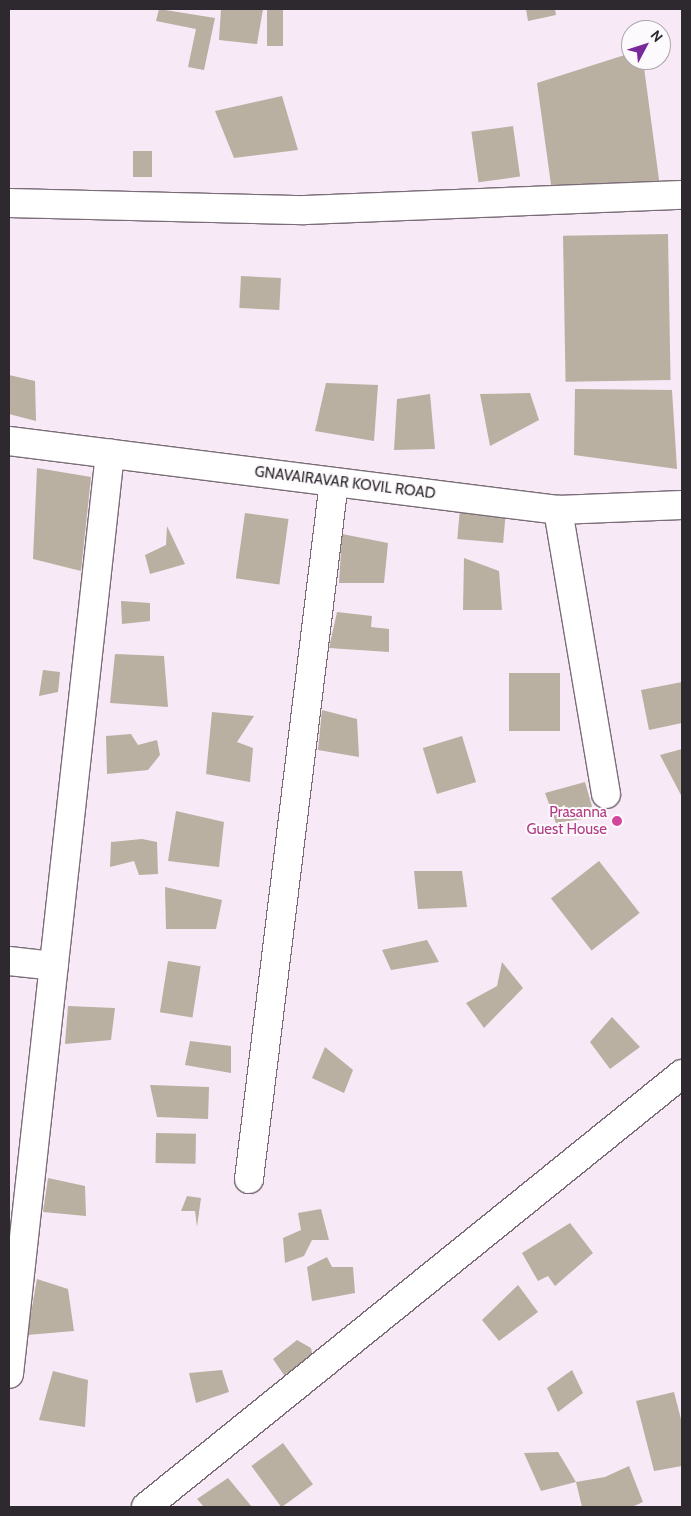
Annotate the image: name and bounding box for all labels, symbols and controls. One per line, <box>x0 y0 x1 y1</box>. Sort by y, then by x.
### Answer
north arrow <box>621 20 671 70</box>
text: N <box>647 26 667 46</box>
street label: GNAVAIRAVAR KOVIL ROAD <box>254 463 436 503</box>
place label: Prasanna Guest House <box>526 803 607 838</box>
marker: Prasanna Guest House <box>611 815 623 827</box>

